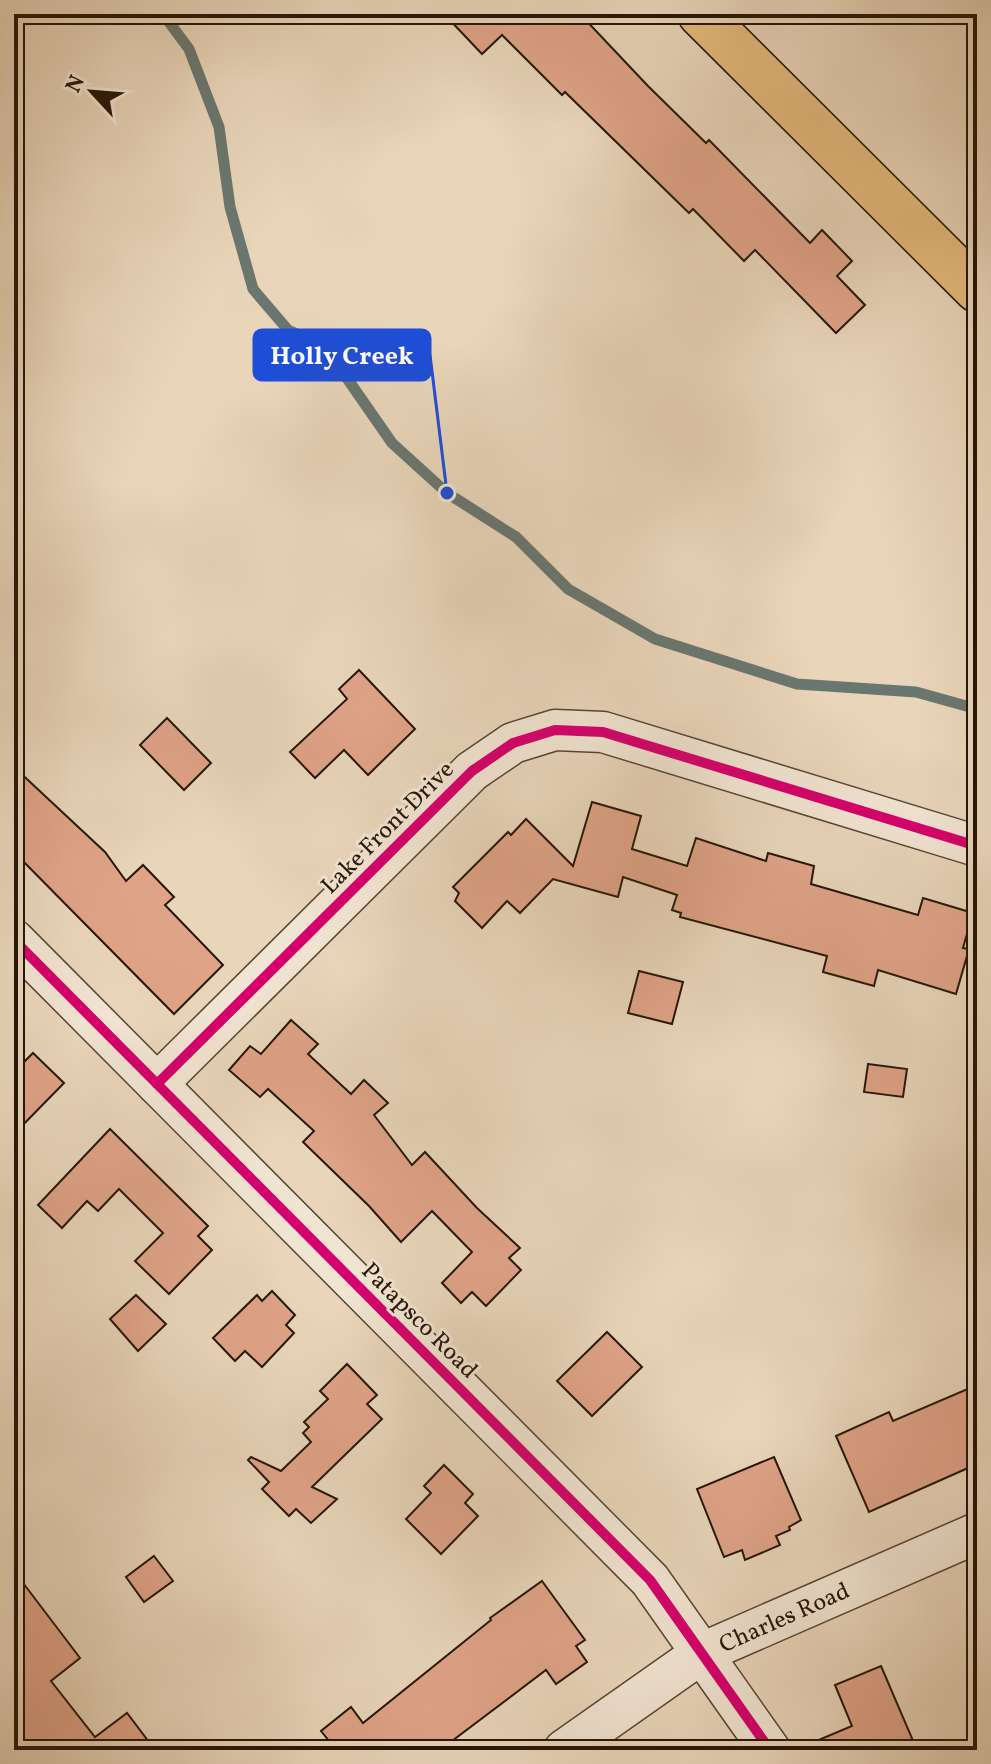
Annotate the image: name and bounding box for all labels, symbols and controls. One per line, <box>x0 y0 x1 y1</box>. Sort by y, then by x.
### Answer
north arrow <box>52 52 132 132</box>
text: N <box>59 70 94 98</box>
callout: Holly Creek <box>254 330 430 380</box>
text: Holly Creek <box>270 339 414 375</box>
street label: Lake Front Drive <box>314 754 463 903</box>
street label: Patapsco Road <box>353 1255 485 1387</box>
street label: Charles Road <box>714 1575 856 1663</box>

